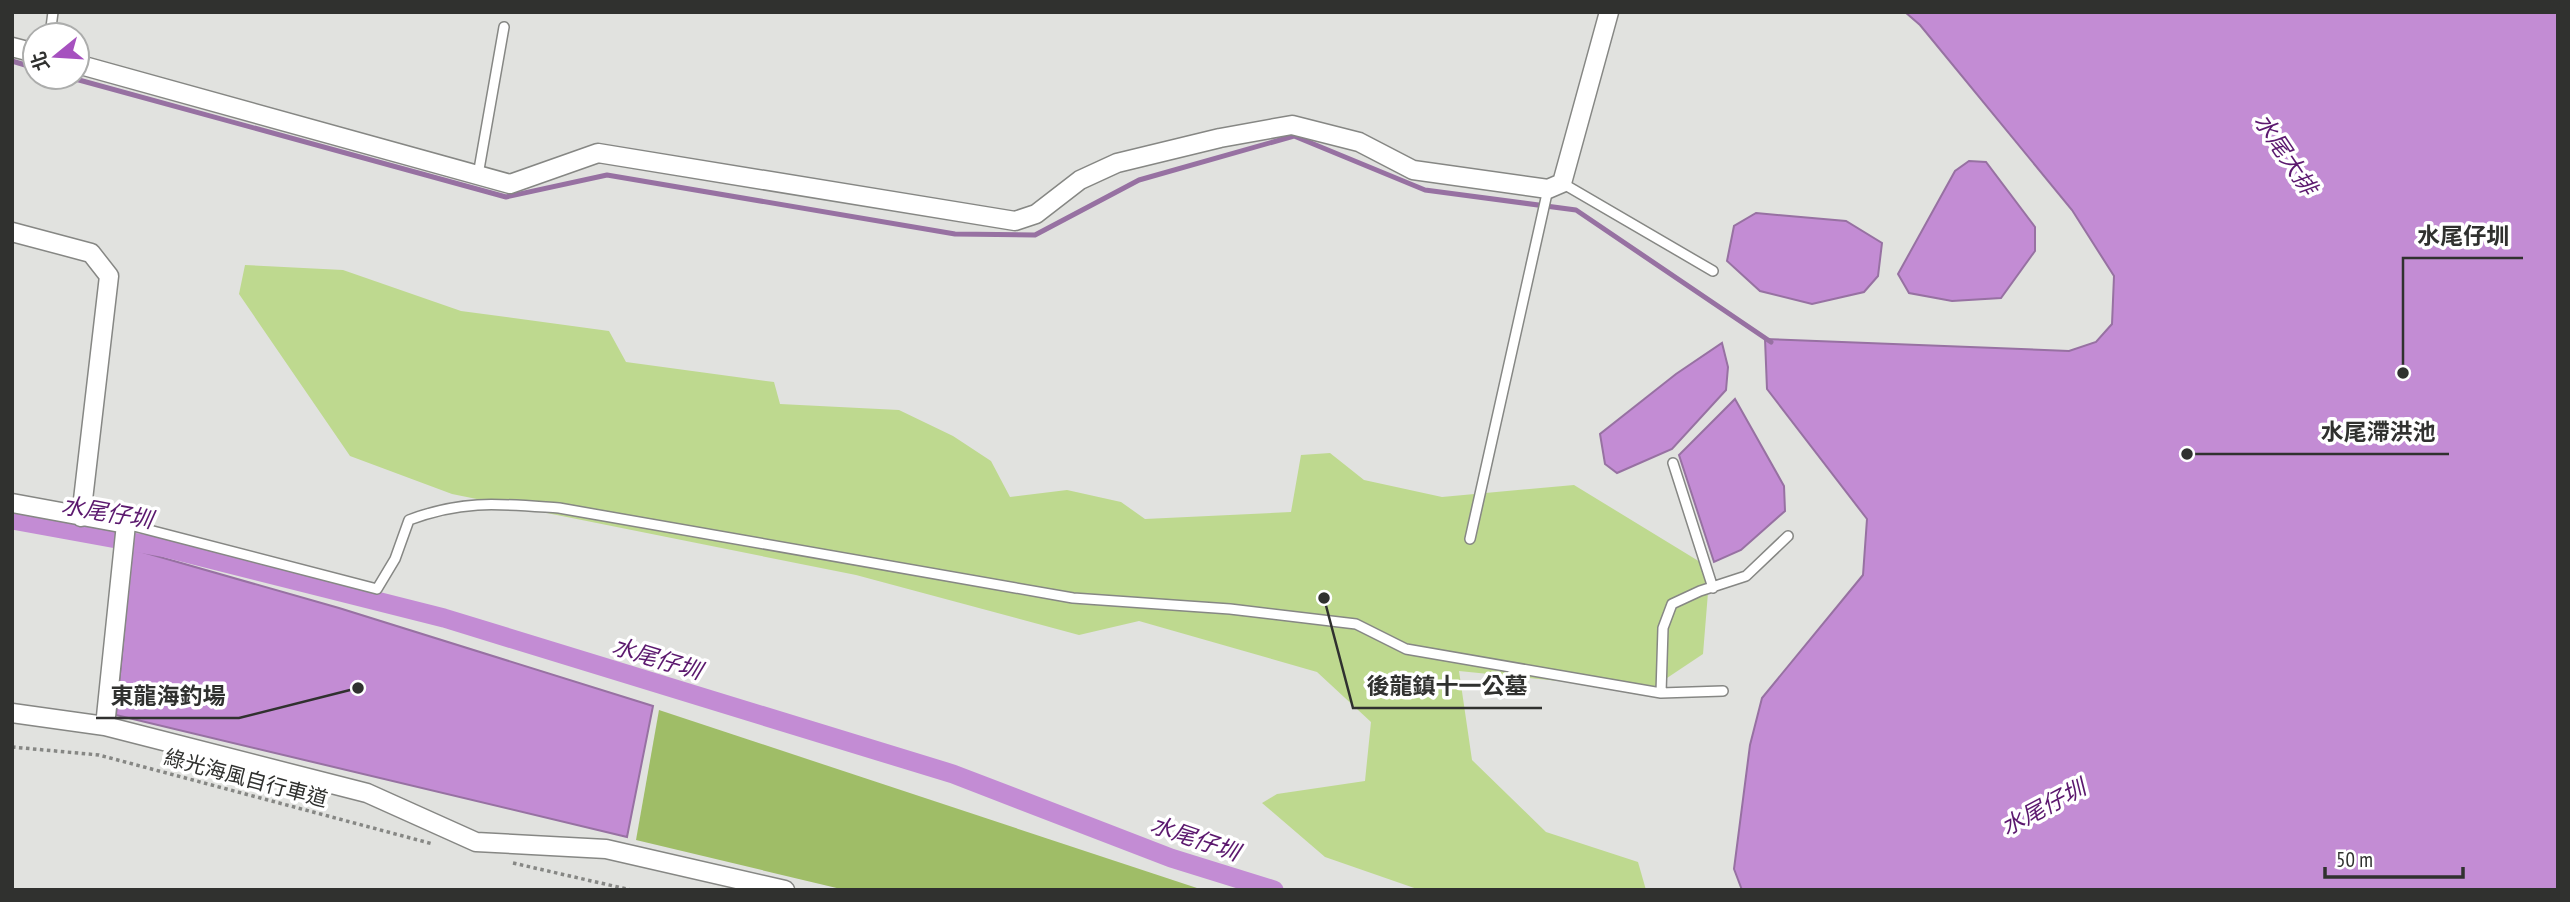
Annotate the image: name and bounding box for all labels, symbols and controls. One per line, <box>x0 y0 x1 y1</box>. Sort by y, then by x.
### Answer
north arrow <box>21 21 91 91</box>
text: 北 <box>25 49 54 74</box>
water label: 水尾大排 <box>2248 108 2325 203</box>
callout: 水尾仔圳 <box>2403 214 2523 258</box>
text: 水尾仔圳 <box>2417 221 2509 250</box>
callout: 水尾滯洪池 <box>2306 410 2449 454</box>
text: 水尾滯洪池 <box>2321 417 2436 446</box>
water label: 水尾仔圳 <box>59 490 158 535</box>
water label: 水尾仔圳 <box>609 631 708 686</box>
callout: 後龍鎮十一公墓 <box>1353 664 1542 708</box>
text: 後龍鎮十一公墓 <box>1367 671 1528 700</box>
callout: 東龍海釣場 <box>96 674 239 718</box>
text: 東龍海釣場 <box>111 681 226 710</box>
street label: 綠光海風自行車道 <box>161 743 331 813</box>
water label: 水尾仔圳 <box>1996 771 2093 841</box>
water label: 水尾仔圳 <box>1147 809 1246 868</box>
scale bar <box>2325 836 2463 880</box>
text: 50 m <box>2336 846 2373 873</box>

